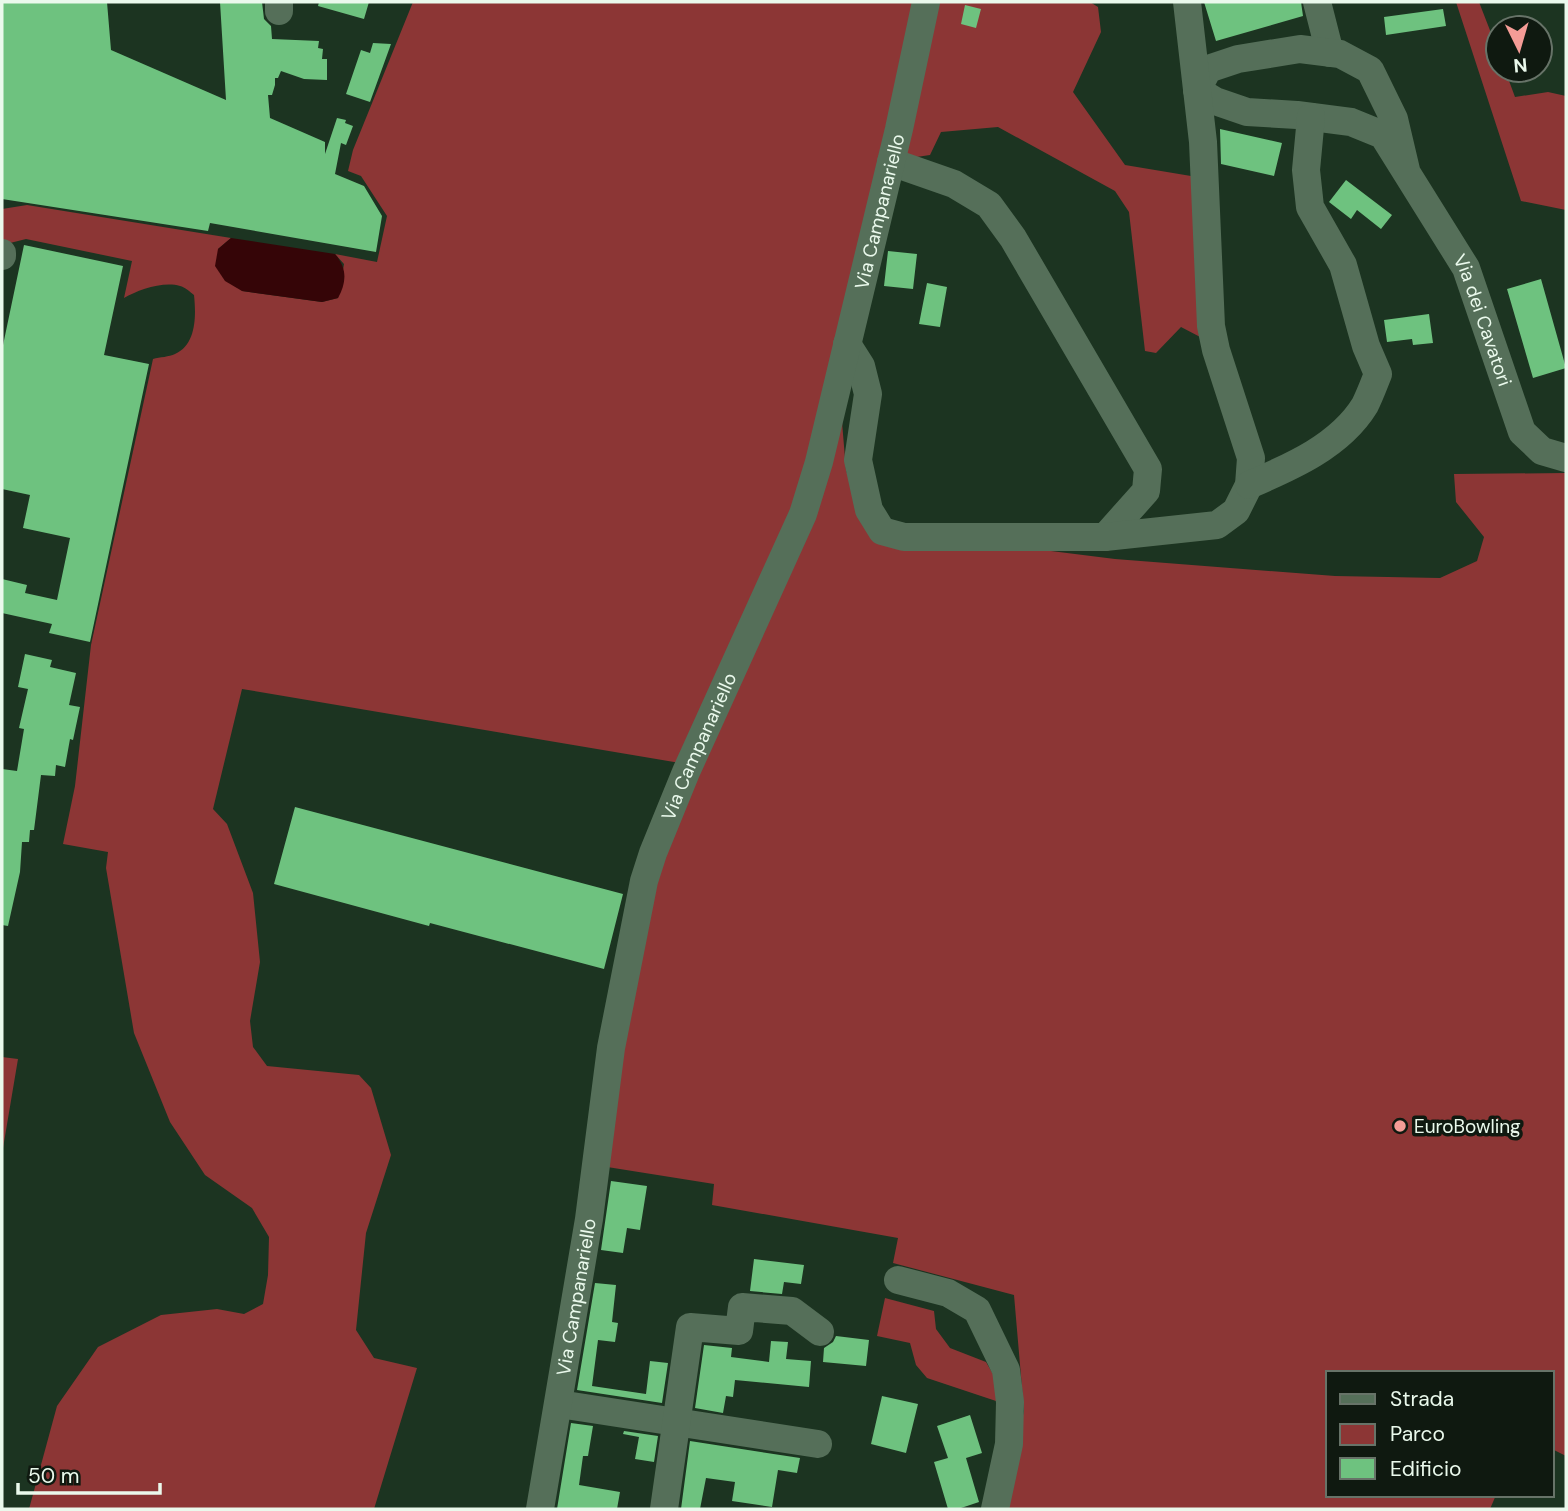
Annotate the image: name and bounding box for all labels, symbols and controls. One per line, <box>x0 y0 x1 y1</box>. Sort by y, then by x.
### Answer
north arrow <box>1484 14 1554 84</box>
text: N <box>1512 52 1528 78</box>
street label: Via Campanariello <box>848 131 910 292</box>
street label: Via dei Cavatori <box>1448 249 1518 389</box>
street label: Via Campanariello <box>655 668 742 824</box>
place label: EuroBowling <box>1414 1114 1521 1139</box>
marker: EuroBowling <box>1392 1118 1408 1134</box>
street label: Via Campanariello <box>550 1216 601 1378</box>
legend <box>1326 1371 1554 1497</box>
text: Strada <box>1390 1385 1454 1413</box>
text: Parco <box>1390 1420 1445 1448</box>
scale bar <box>18 1452 159 1496</box>
text: Edificio <box>1390 1455 1461 1483</box>
text: 50 m <box>28 1462 79 1490</box>

